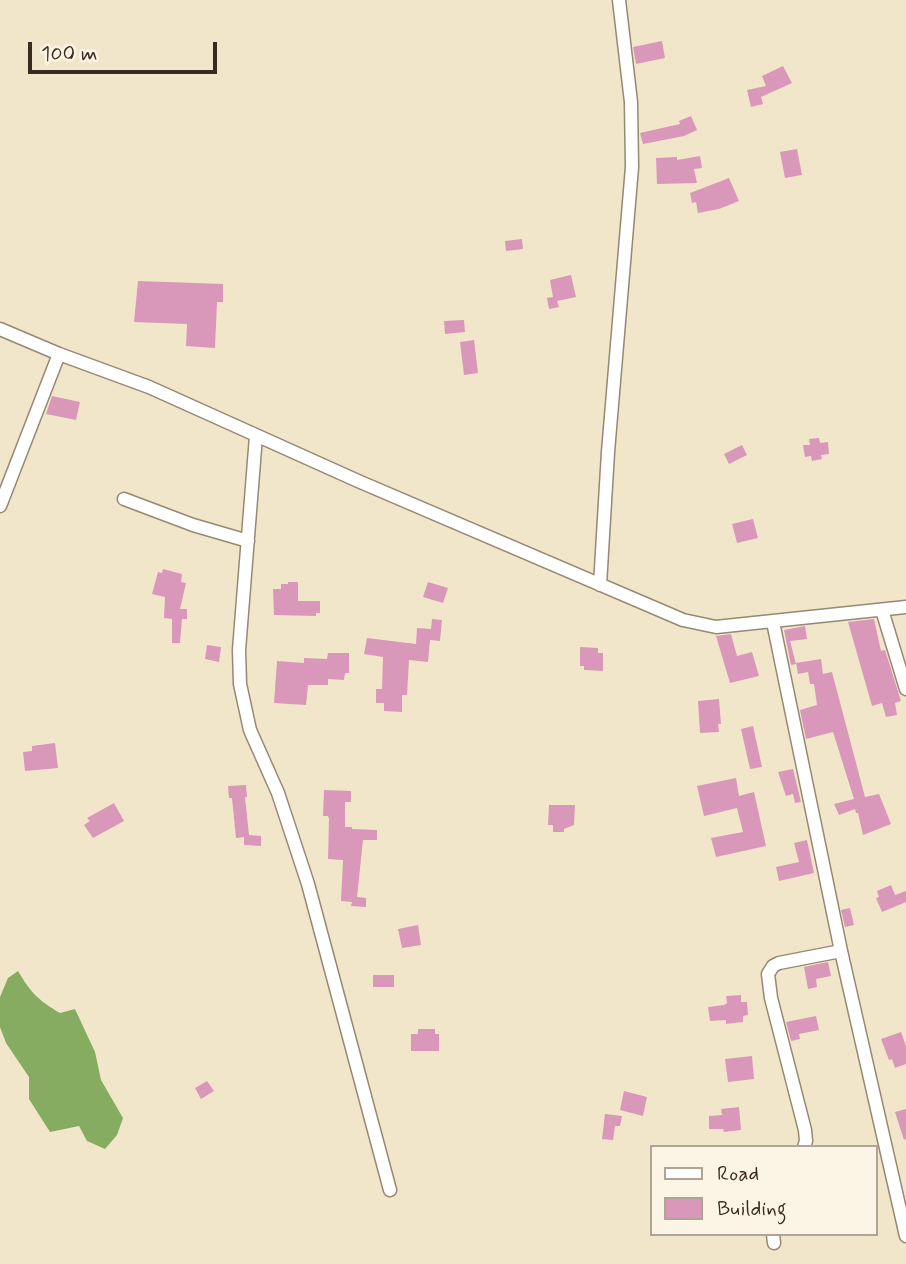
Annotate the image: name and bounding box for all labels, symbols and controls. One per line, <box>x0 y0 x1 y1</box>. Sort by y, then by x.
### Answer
scale bar <box>32 28 220 72</box>
text: 100 m <box>41 40 97 68</box>
legend <box>650 1145 878 1236</box>
text: Road <box>717 1160 759 1188</box>
text: Building <box>717 1195 787 1223</box>

